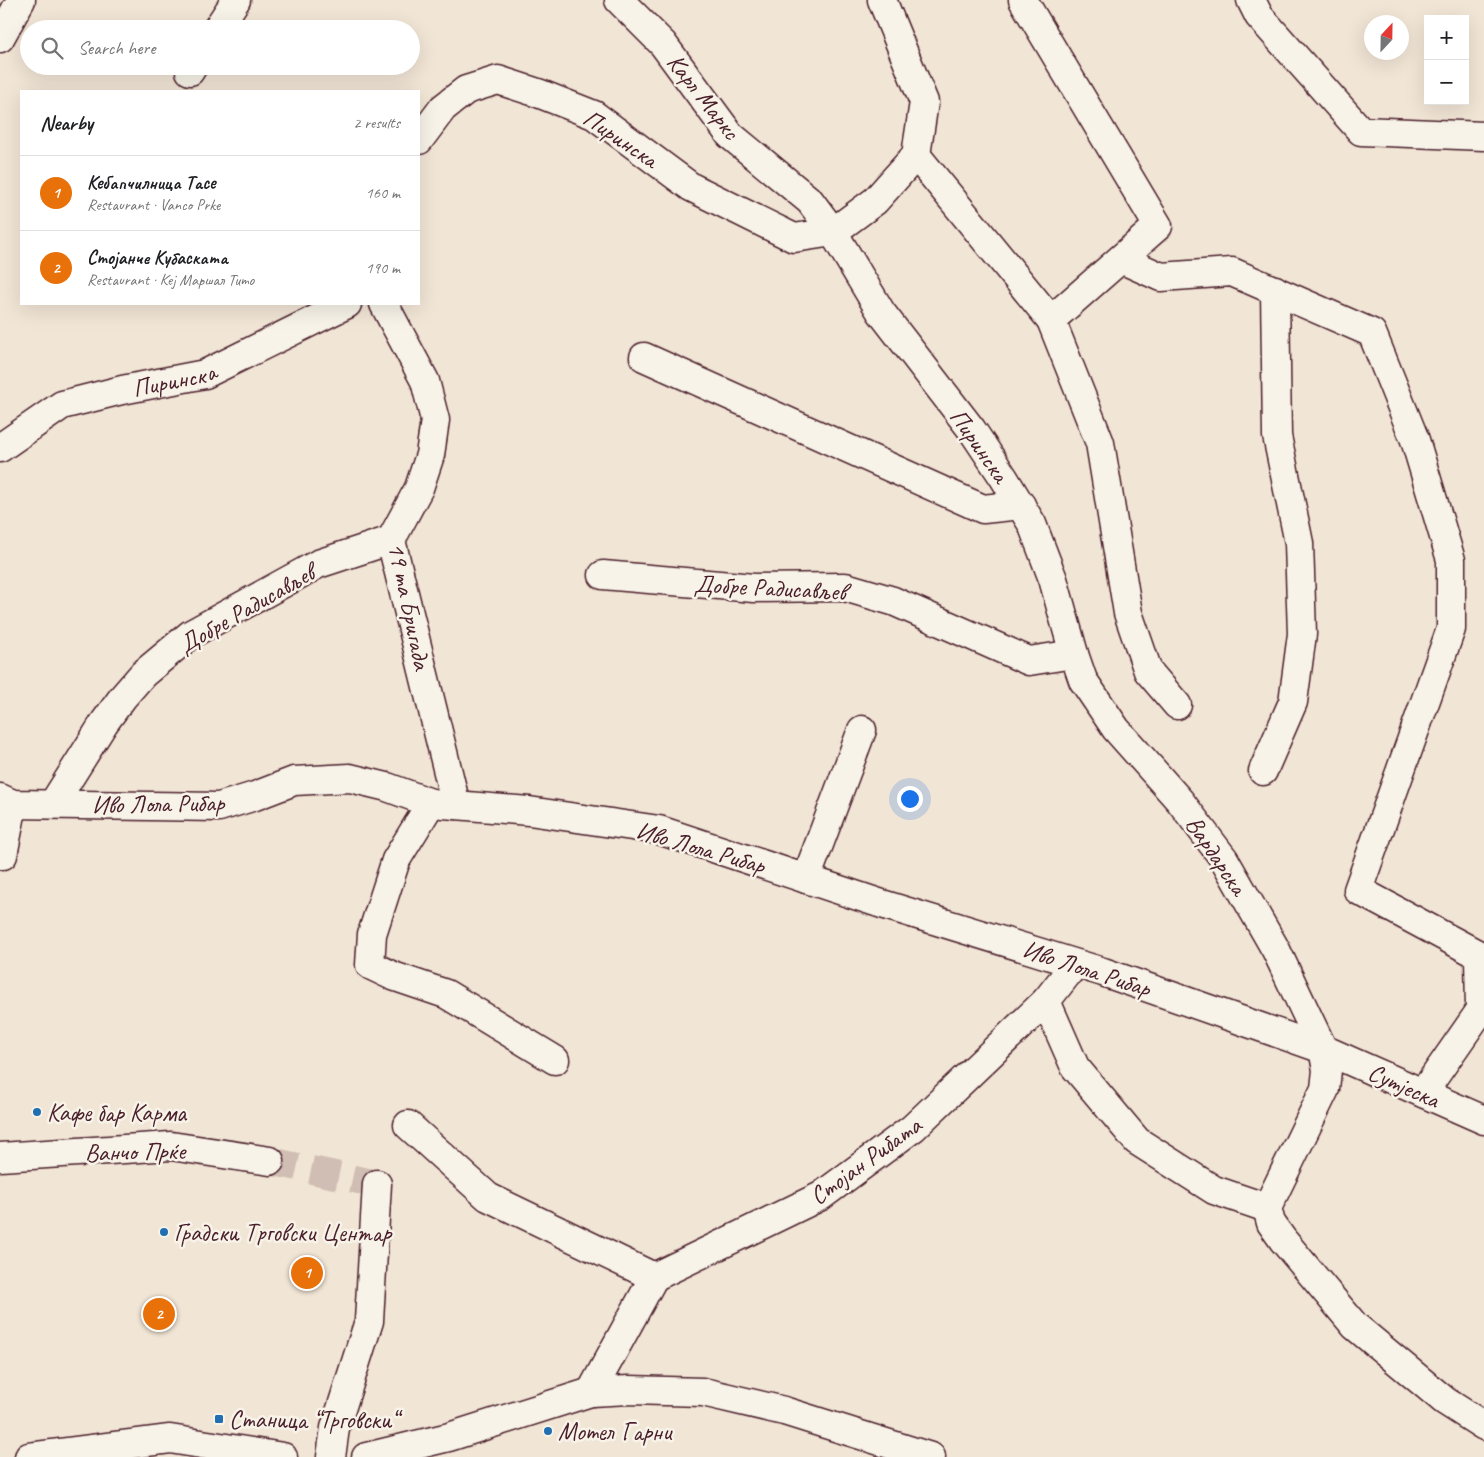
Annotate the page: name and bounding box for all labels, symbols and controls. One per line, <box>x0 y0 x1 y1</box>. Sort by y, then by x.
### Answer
north arrow <box>1364 15 1409 60</box>
map controls <box>1424 15 1469 105</box>
button: + <box>1424 15 1469 60</box>
search box <box>20 20 420 75</box>
icon: search <box>38 34 66 62</box>
text: Search here <box>78 36 155 60</box>
street label: Карл Маркс <box>660 47 748 147</box>
button: − <box>1424 60 1469 105</box>
street label: Пиринска <box>577 102 666 177</box>
text: Nearby <box>40 110 93 136</box>
text: 2 results <box>353 113 400 133</box>
text: Кебапчилница Тасе <box>87 171 215 195</box>
text: 1 <box>52 183 60 203</box>
text: 160 m <box>366 183 400 203</box>
text: Restaurant · Vanco Prke <box>87 195 220 215</box>
text: Стојанче Кубаската <box>87 246 228 270</box>
text: 2 <box>52 258 60 278</box>
text: 190 m <box>366 258 400 278</box>
text: Restaurant · Кеј Маршал Тито <box>87 270 254 290</box>
street label: Пиринска <box>130 355 224 405</box>
street label: Пиринска <box>942 402 1018 491</box>
street label: 19 та Бригада <box>380 540 438 675</box>
street label: Добре Радисављев <box>173 554 326 661</box>
street label: Добре Радисављев <box>693 568 853 608</box>
your location <box>897 786 923 812</box>
street label: Иво Лола Рибар <box>92 787 226 821</box>
street label: Вардарска <box>1178 810 1256 904</box>
street label: Иво Лола Рибар <box>633 814 770 882</box>
street label: Иво Лола Рибар <box>1019 933 1156 1005</box>
street label: Сутјеска <box>1363 1056 1446 1116</box>
place label: Кафе бар Карма <box>47 1097 188 1129</box>
marker: Кафе бар Карма <box>31 1106 43 1118</box>
street label: Стојан Рибата <box>803 1108 929 1212</box>
street label: Ванчо Прќе <box>84 1135 187 1169</box>
place label: Градски Трговски Центар <box>174 1217 393 1249</box>
marker: Градски Трговски Центар <box>158 1226 170 1238</box>
pin: 1 <box>291 1254 323 1292</box>
pin: 2 <box>143 1295 175 1333</box>
place label: Станица “Трговски“ <box>229 1404 403 1436</box>
marker: Станица “Трговски“ <box>213 1413 225 1425</box>
place label: Мотел Гарни <box>558 1416 673 1448</box>
marker: Мотел Гарни <box>542 1425 554 1437</box>

